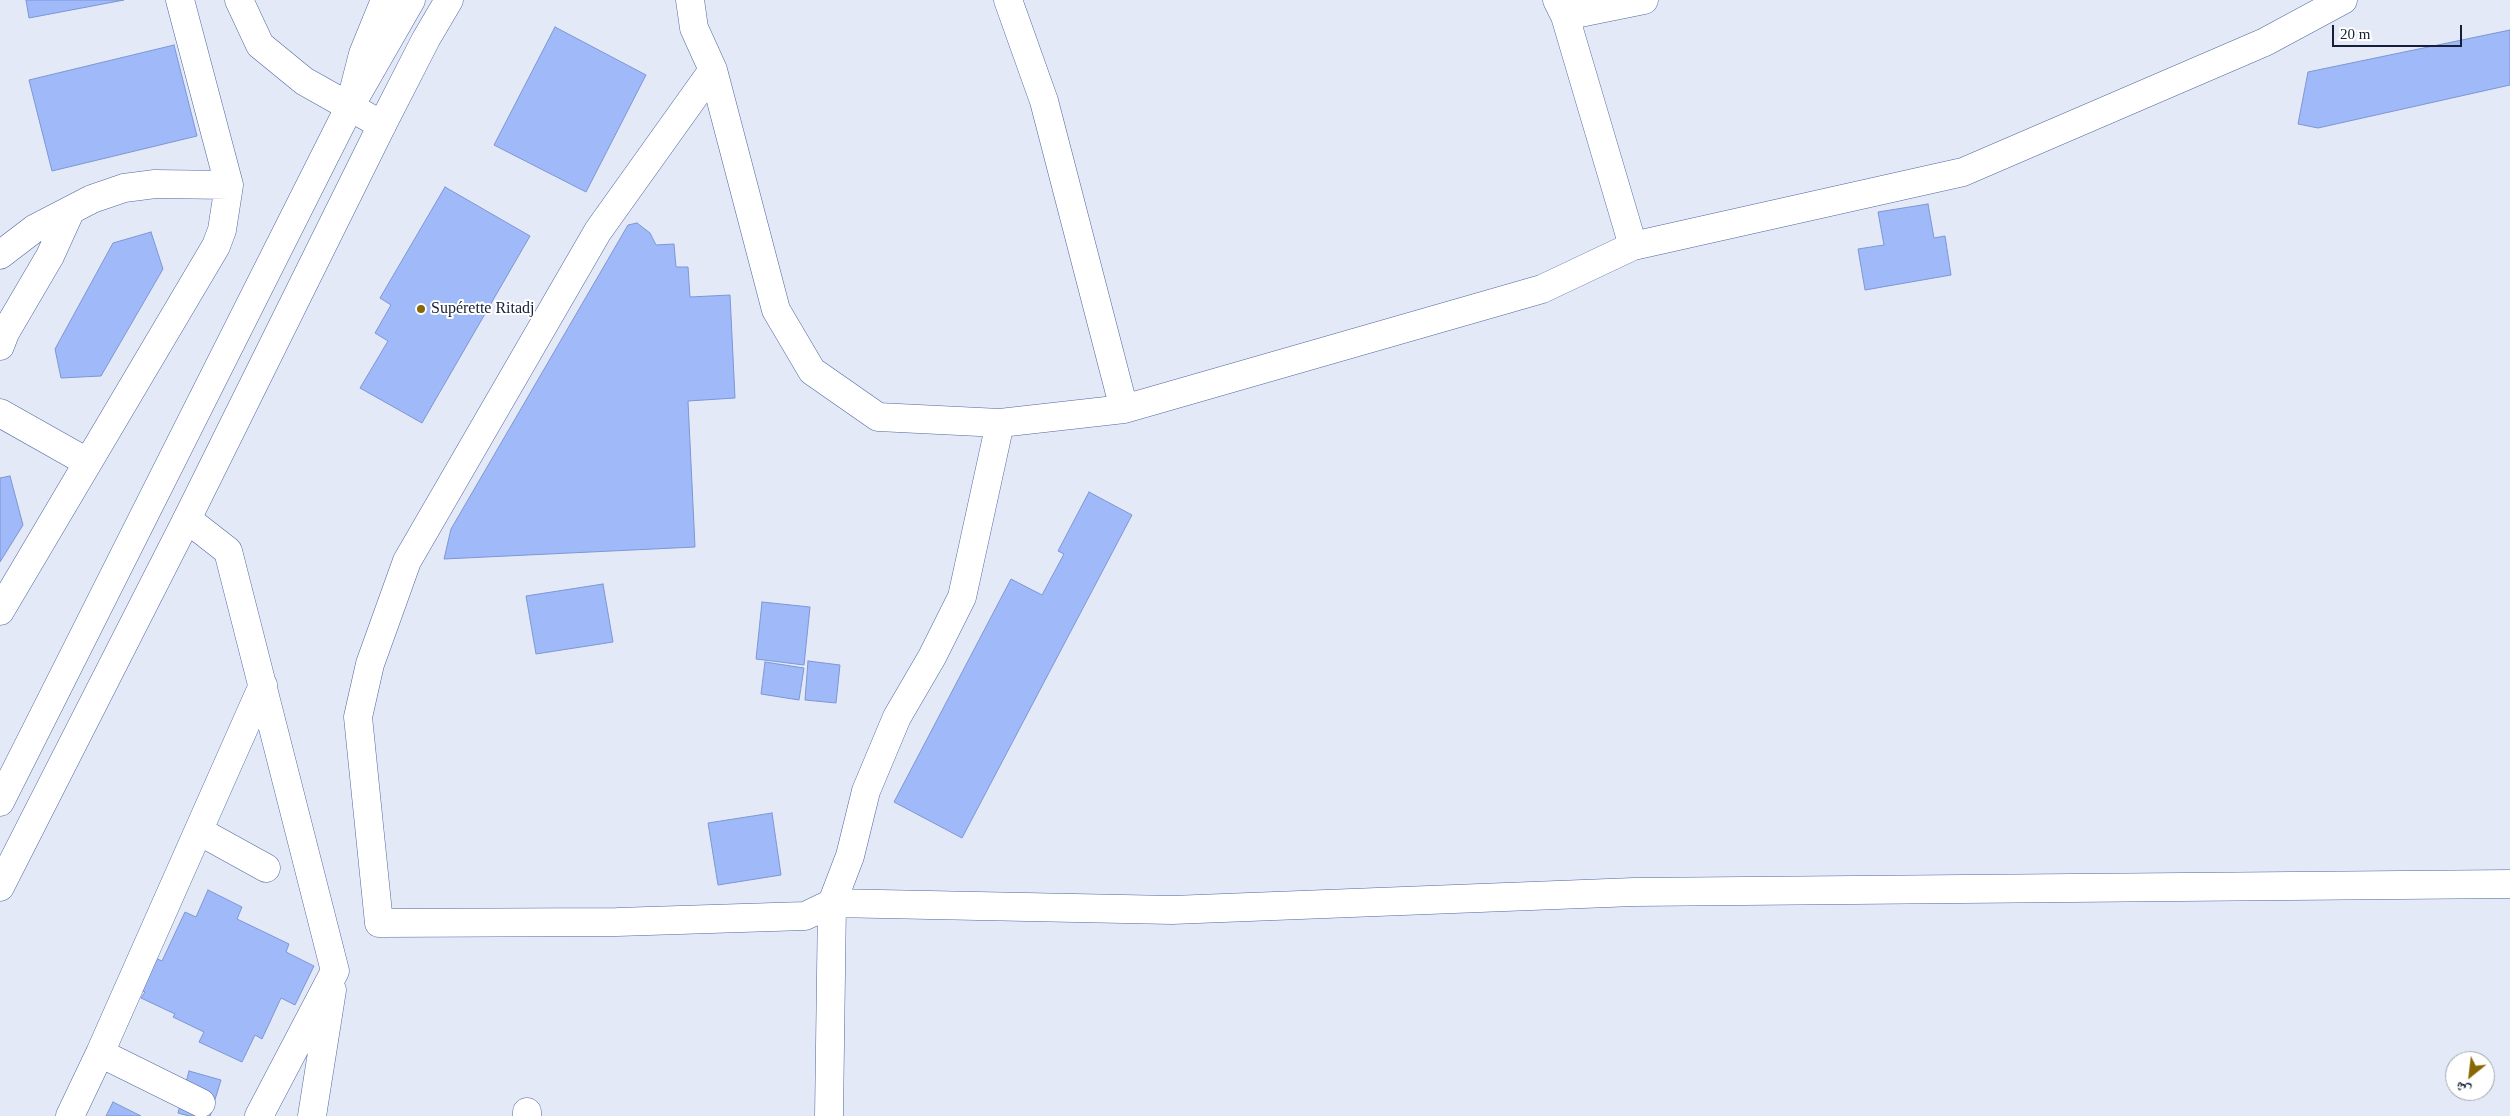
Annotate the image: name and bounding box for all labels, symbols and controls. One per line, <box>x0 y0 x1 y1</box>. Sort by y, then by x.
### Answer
scale bar <box>2335 15 2465 47</box>
text: 20 m <box>2340 26 2370 42</box>
place label: Supérette Ritadj <box>431 299 535 319</box>
marker: Supérette Ritadj <box>415 303 427 315</box>
north arrow <box>2445 1051 2495 1101</box>
text: ش <box>2453 1079 2473 1099</box>

